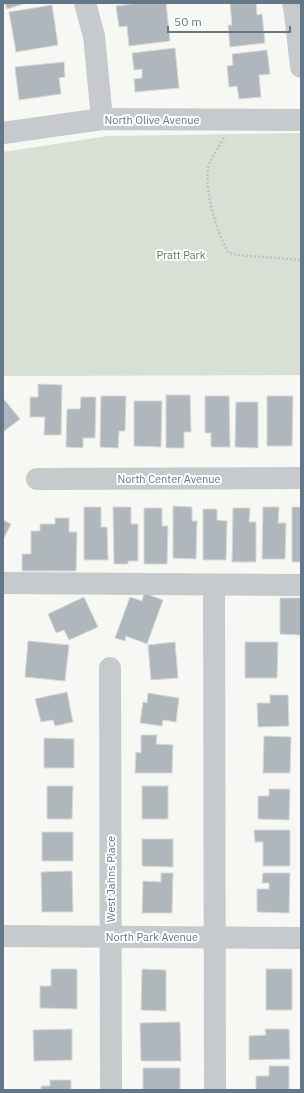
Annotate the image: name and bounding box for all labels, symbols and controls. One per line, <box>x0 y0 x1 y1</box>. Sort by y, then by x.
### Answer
scale bar <box>168 8 290 34</box>
text: 50 m <box>174 14 202 29</box>
street label: North Olive Avenue <box>105 113 199 127</box>
park label: Pratt Park <box>157 248 206 262</box>
street label: North Center Avenue <box>117 472 221 486</box>
street label: West Jahns Place <box>104 836 118 922</box>
street label: North Park Avenue <box>106 930 198 944</box>

